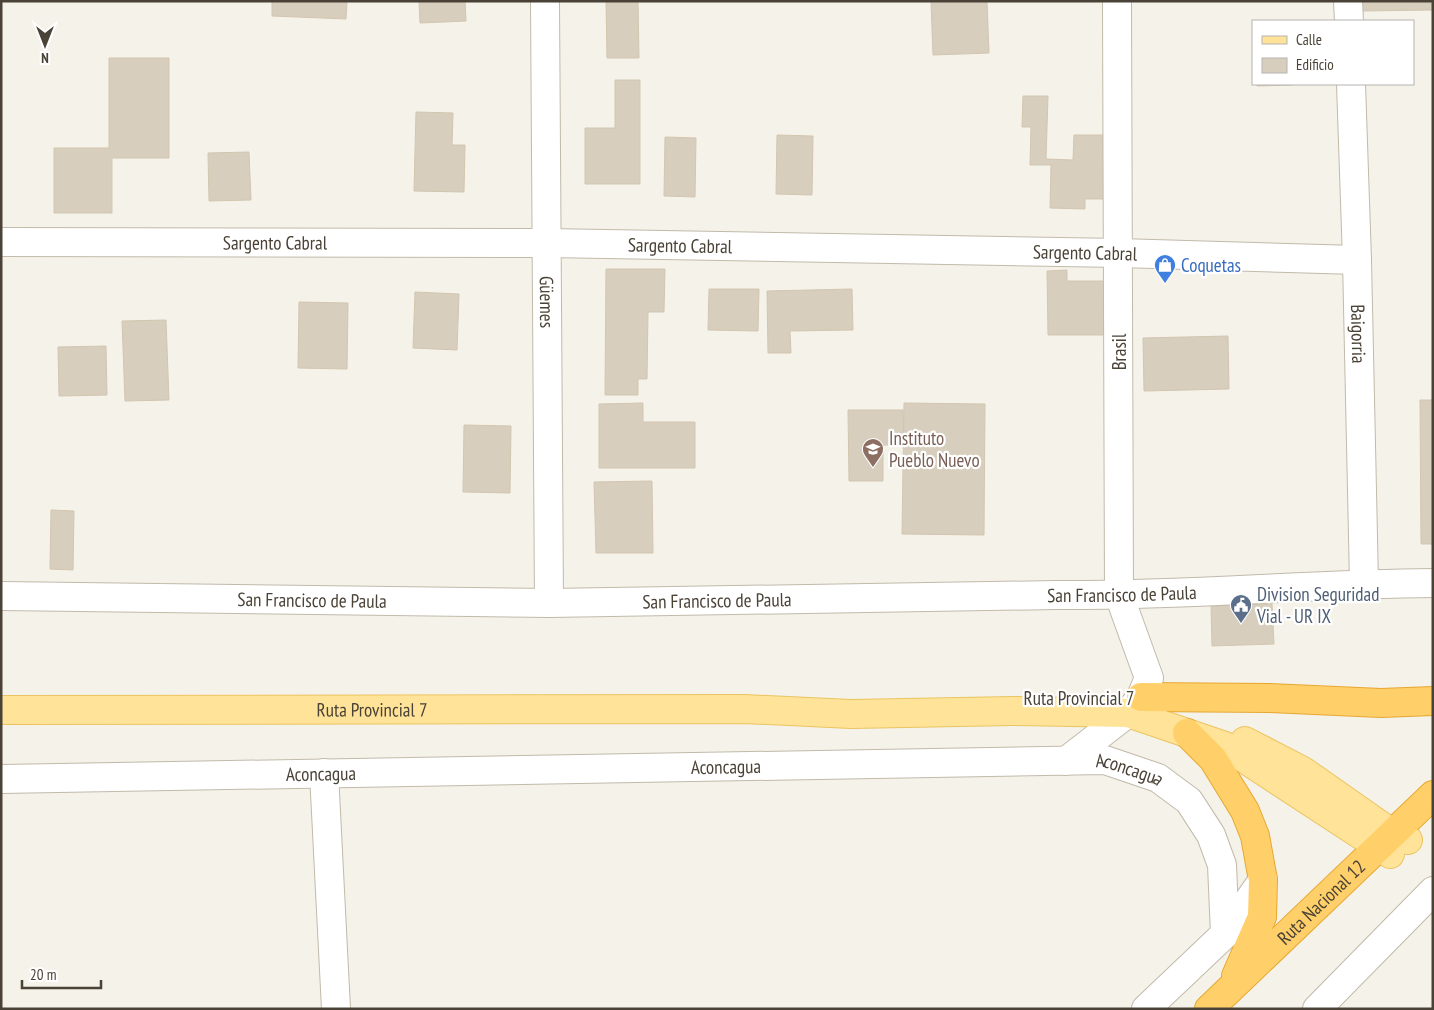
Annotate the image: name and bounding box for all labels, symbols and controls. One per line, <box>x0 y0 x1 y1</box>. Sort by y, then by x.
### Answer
north arrow <box>20 20 70 70</box>
legend <box>1252 20 1414 85</box>
text: Calle <box>1296 30 1322 49</box>
text: N <box>41 49 49 67</box>
text: Edificio <box>1296 55 1334 74</box>
street label: Sargento Cabral <box>223 230 328 255</box>
street label: Sargento Cabral <box>628 232 733 258</box>
street label: Sargento Cabral <box>1033 239 1138 266</box>
shop icon: Coquetas <box>1153 253 1177 284</box>
place label: Coquetas <box>1181 253 1241 277</box>
street label: Güemes <box>535 276 559 328</box>
street label: Baigorria <box>1346 304 1371 364</box>
street label: Brasil <box>1107 333 1131 370</box>
place label: Instituto Pueblo Nuevo <box>889 426 980 472</box>
school or university icon: Instituto Pueblo Nuevo <box>861 437 885 468</box>
street label: San Francisco de Paula <box>1047 580 1197 607</box>
place label: Division Seguridad Vial - UR IX <box>1256 582 1379 628</box>
street label: San Francisco de Paula <box>237 587 387 613</box>
street label: San Francisco de Paula <box>642 587 792 614</box>
public building icon: Division Seguridad Vial - UR IX <box>1229 593 1253 624</box>
street label: Ruta Provincial 7 <box>1024 686 1134 710</box>
street label: Ruta Provincial 7 <box>317 697 427 722</box>
street label: Aconcagua <box>1096 748 1169 791</box>
street label: Aconcagua <box>691 754 761 779</box>
street label: Aconcagua <box>286 761 356 786</box>
street label: Ruta Nacional 12 <box>1272 854 1370 950</box>
scale bar <box>22 958 101 990</box>
text: 20 m <box>30 965 56 984</box>

